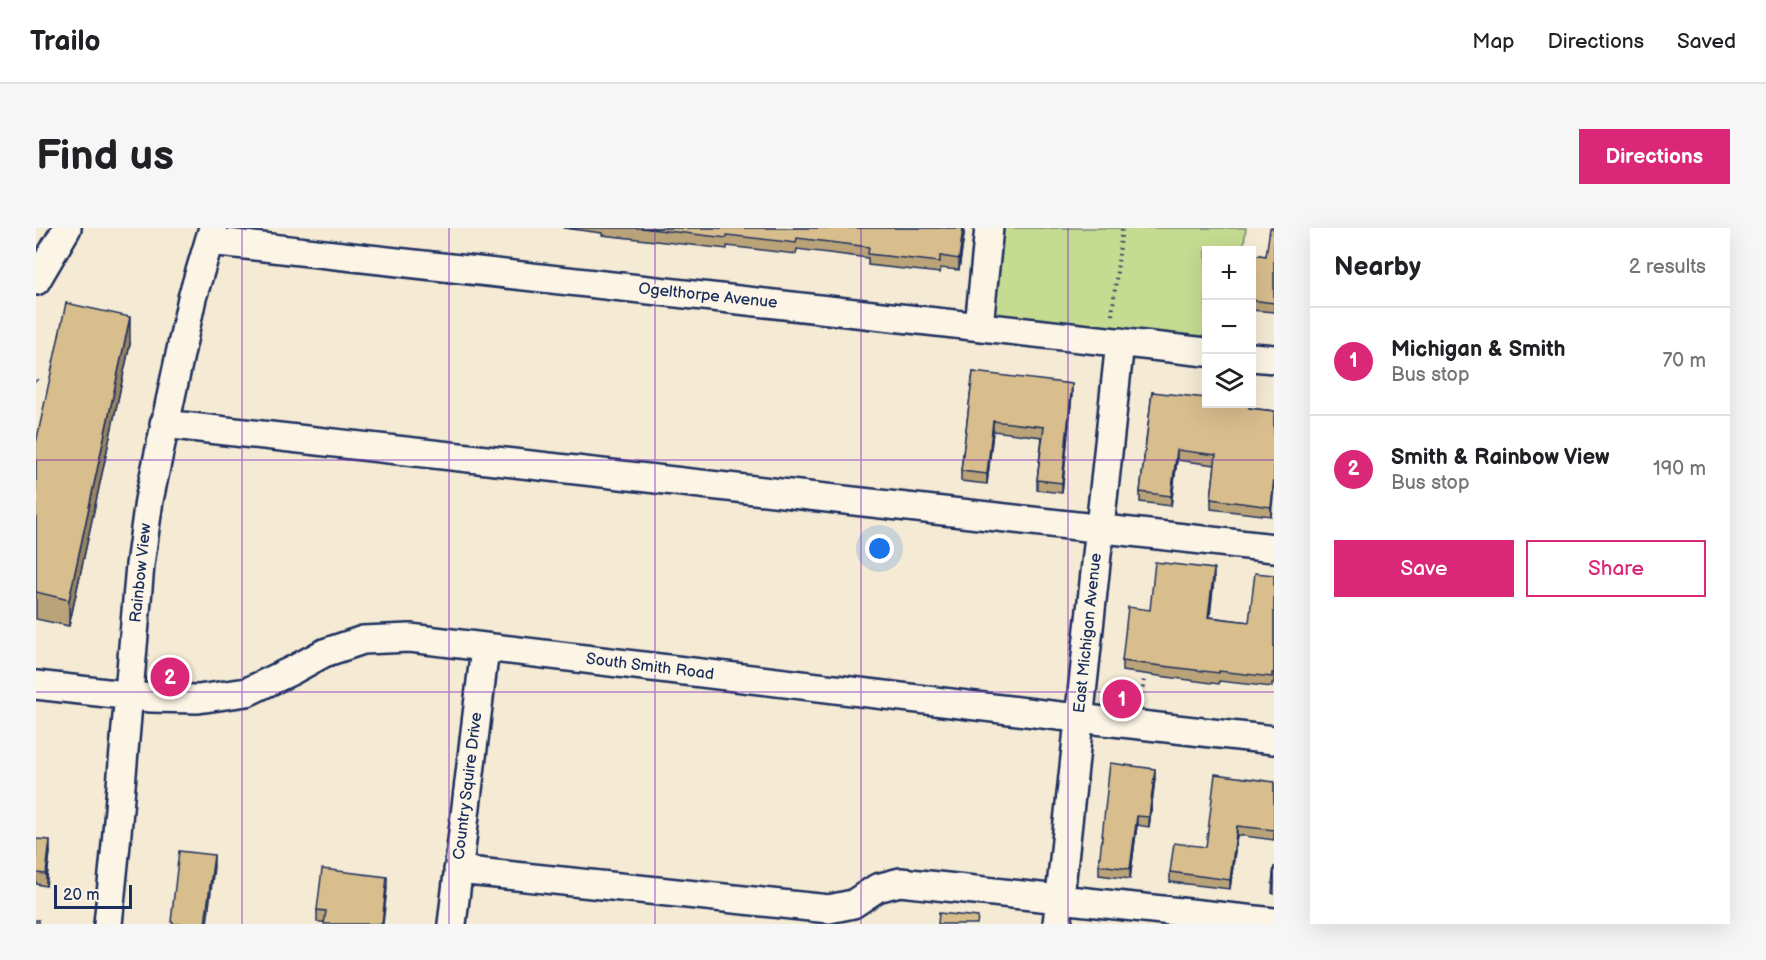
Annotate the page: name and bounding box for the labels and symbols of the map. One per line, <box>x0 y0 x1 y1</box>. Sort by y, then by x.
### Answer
street label: Ogelthorpe Avenue <box>638 279 779 313</box>
street label: Rainbow View <box>126 522 156 624</box>
your location <box>865 534 894 563</box>
street label: East Michigan Avenue <box>1070 552 1106 714</box>
street label: South Smith Road <box>585 650 715 684</box>
pin: 2 <box>150 654 190 700</box>
pin: 1 <box>1102 676 1142 722</box>
street label: Country Squire Drive <box>450 711 487 861</box>
scale bar <box>54 882 132 910</box>

